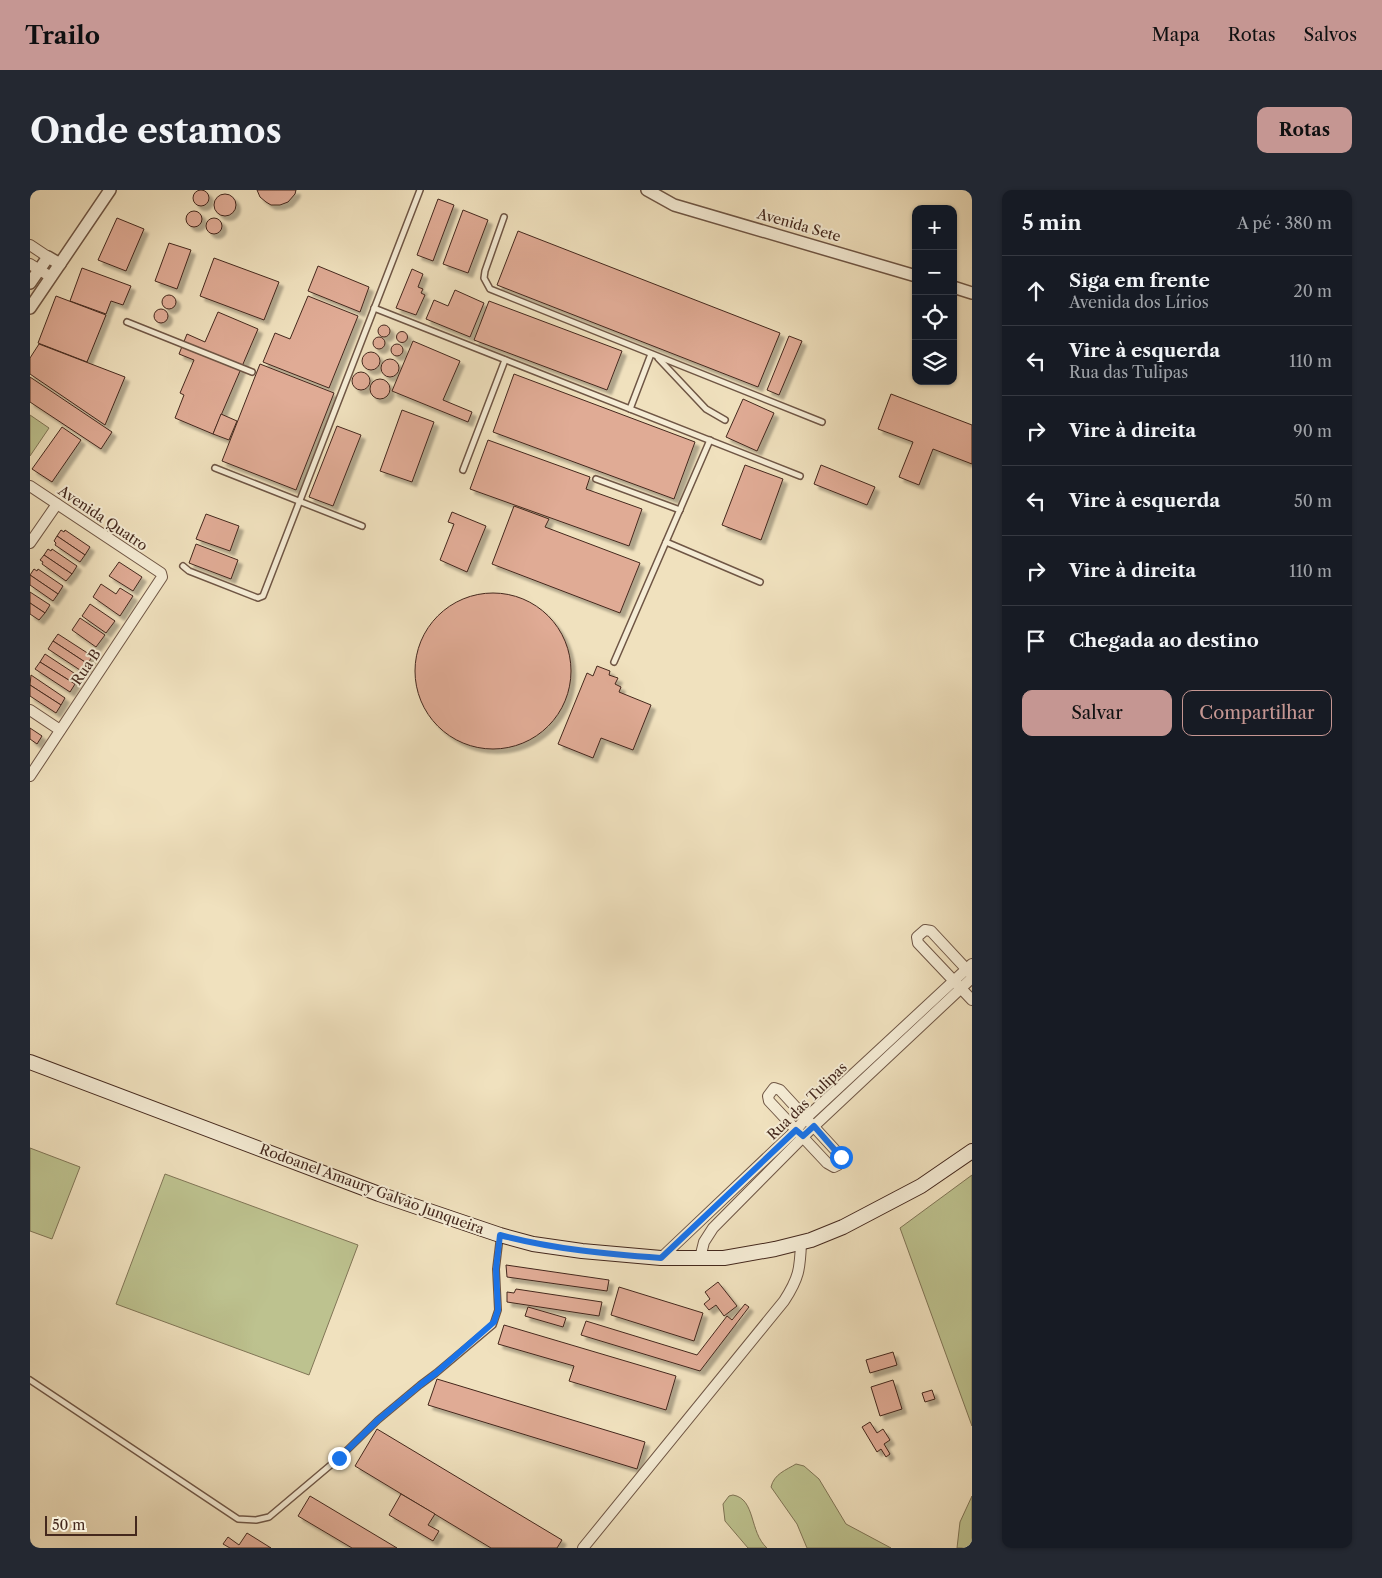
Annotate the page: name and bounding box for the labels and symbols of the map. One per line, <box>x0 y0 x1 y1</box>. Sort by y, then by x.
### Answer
street label: Avenida Sete <box>754 204 843 246</box>
street label: Avenida Quatro <box>54 481 151 555</box>
street label: Rua B <box>67 645 105 688</box>
street label: Rua das Tulipas <box>763 1058 851 1144</box>
street label: Rodoanel Amaury Galvão Junqueira <box>257 1140 487 1238</box>
route start <box>830 1146 853 1169</box>
route end <box>328 1447 351 1470</box>
scale bar <box>45 1513 138 1536</box>

